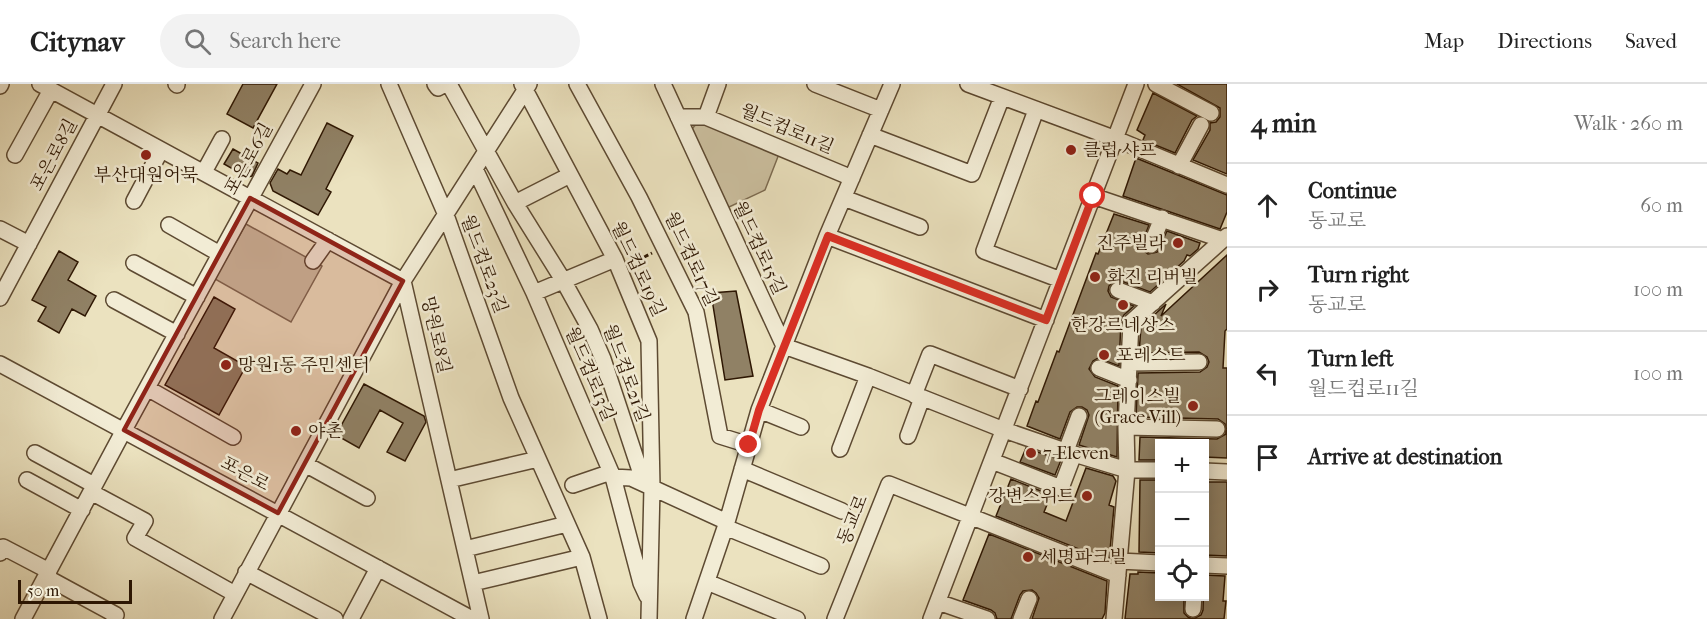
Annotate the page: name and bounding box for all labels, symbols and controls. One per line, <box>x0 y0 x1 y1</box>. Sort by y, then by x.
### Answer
search box <box>160 14 580 68</box>
text: Citynav <box>30 25 124 58</box>
icon: search <box>181 25 214 58</box>
text: Search here <box>229 28 341 54</box>
text: Map <box>1424 29 1464 53</box>
text: Directions <box>1497 29 1592 53</box>
text: Saved <box>1625 29 1677 53</box>
street label: 월드컵로11길 <box>737 100 837 158</box>
text: 4 min <box>1251 108 1316 139</box>
text: Walk · 260 m <box>1574 112 1683 135</box>
street label: 포은로8길 <box>26 115 82 195</box>
street label: 포은로6길 <box>221 119 277 199</box>
place label: 클럽 샤프 <box>1083 140 1157 161</box>
marker: 클럽 샤프 <box>1064 143 1078 157</box>
marker: 부산대원어묵 <box>139 148 153 162</box>
place label: 부산대원어묵 <box>94 165 199 186</box>
text: Continue <box>1308 178 1397 204</box>
route start <box>1079 182 1105 208</box>
icon: ahead <box>1251 189 1284 222</box>
text: 60 m <box>1640 194 1683 217</box>
street label: 월드컵로15길 <box>728 198 790 298</box>
street label: 월드컵로17길 <box>660 208 722 310</box>
text: 동교로 <box>1308 209 1366 232</box>
street label: 월드컵로23길 <box>456 212 512 316</box>
street label: 월드컵로19길 <box>607 218 669 320</box>
place label: 진주빌라 <box>1096 233 1167 254</box>
marker: 진주빌라 <box>1171 236 1185 250</box>
text: Turn right <box>1308 262 1409 288</box>
place label: 화진 리버빌 <box>1107 267 1198 288</box>
marker: 화진 리버빌 <box>1088 270 1102 284</box>
icon: right <box>1251 273 1284 306</box>
text: 100 m <box>1633 278 1683 301</box>
text: 동교로 <box>1308 293 1366 316</box>
street label: 망원로8길 <box>417 294 455 376</box>
marker: 한강르네상스 <box>1116 298 1130 312</box>
place label: 한강르네상스 <box>1071 315 1176 336</box>
street label: 월드컵로21길 <box>599 321 653 425</box>
street label: 월드컵로13길 <box>561 324 619 424</box>
place label: 포레스트 <box>1116 345 1186 366</box>
text: Turn left <box>1308 346 1394 372</box>
marker: 포레스트 <box>1097 348 1111 362</box>
place label: 망원1동 주민센터 <box>238 355 370 376</box>
icon: left <box>1251 357 1284 390</box>
marker: 망원1동 주민센터 <box>219 358 233 372</box>
text: 100 m <box>1633 362 1683 385</box>
text: 월드컵로11길 <box>1308 377 1419 400</box>
place label: 그레이스빌 (Grace Vill) <box>1094 386 1181 428</box>
marker: 그레이스빌 (Grace Vill) <box>1186 399 1200 413</box>
place label: 야촌 <box>308 421 343 442</box>
marker: 야촌 <box>289 424 303 438</box>
route end <box>735 431 761 457</box>
map controls <box>1155 439 1209 601</box>
button: + <box>1155 439 1209 493</box>
icon: arrive <box>1251 441 1284 474</box>
place label: 7-Eleven <box>1043 443 1109 464</box>
text: Arrive at destination <box>1308 444 1502 470</box>
marker: 7-Eleven <box>1024 446 1038 460</box>
street label: 포은로 <box>217 452 273 496</box>
place label: 강변스위트 <box>988 486 1076 507</box>
marker: 강변스위트 <box>1080 489 1094 503</box>
street label: 동교로 <box>833 492 873 548</box>
button: − <box>1155 493 1209 547</box>
place label: 세명파크빌 <box>1040 547 1127 568</box>
button: locate <box>1155 547 1209 601</box>
marker: 세명파크빌 <box>1021 550 1035 564</box>
scale bar <box>18 577 132 604</box>
text: 50 m <box>27 581 59 600</box>

